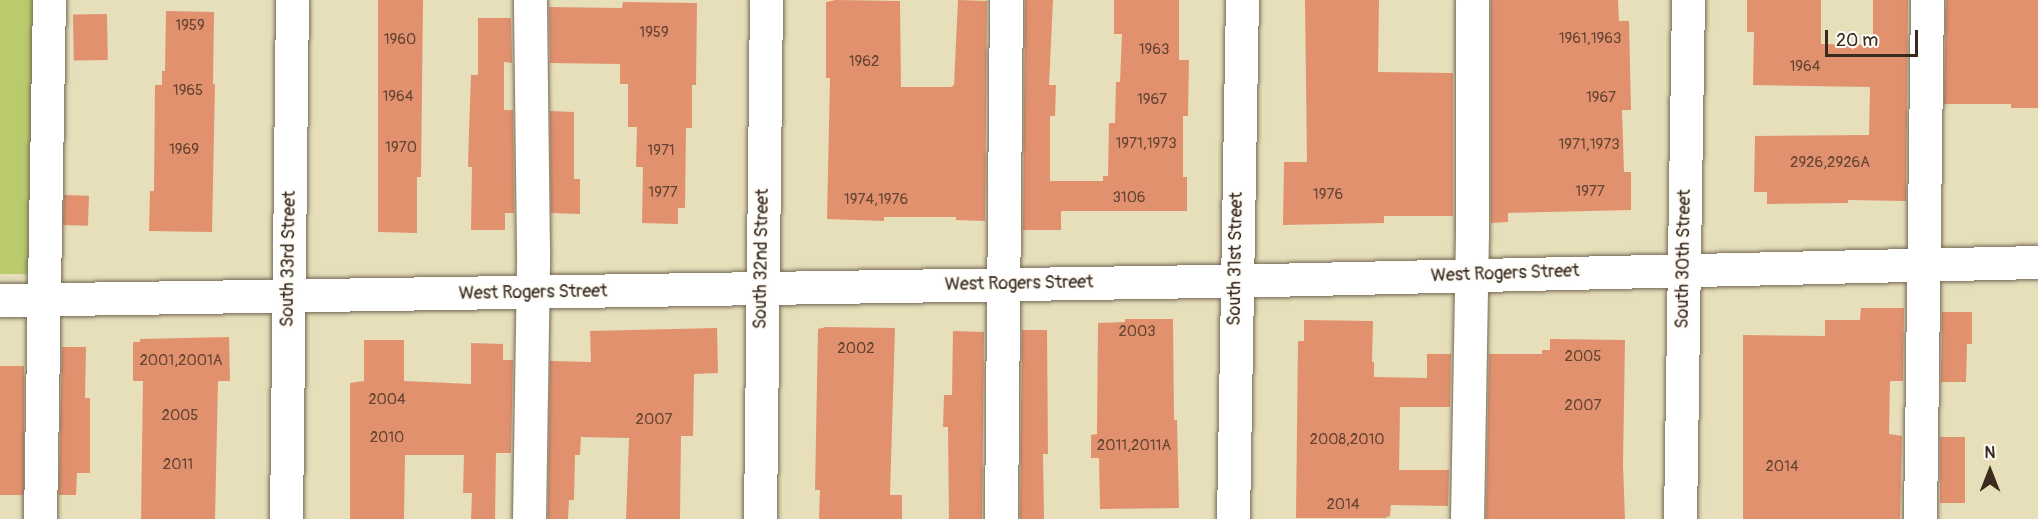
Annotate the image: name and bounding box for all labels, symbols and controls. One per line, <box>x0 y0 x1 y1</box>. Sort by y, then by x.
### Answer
house number: 1959 <box>175 17 205 35</box>
scale bar <box>1828 18 1921 56</box>
house number: 1959 <box>639 24 669 42</box>
text: 20 m <box>1836 29 1878 52</box>
house number: 1961,1963 <box>1559 30 1621 48</box>
house number: 1960 <box>384 31 416 49</box>
house number: 1963 <box>1139 41 1169 59</box>
house number: 1962 <box>849 53 879 71</box>
house number: 1964 <box>1789 58 1821 76</box>
house number: 1965 <box>173 82 203 100</box>
house number: 1964 <box>382 88 414 106</box>
house number: 1967 <box>1586 89 1616 107</box>
house number: 1967 <box>1137 91 1167 109</box>
house number: 1971,1973 <box>1115 135 1177 153</box>
house number: 1971,1973 <box>1558 136 1620 154</box>
house number: 1970 <box>385 139 417 157</box>
house number: 1969 <box>169 141 199 159</box>
house number: 1971 <box>647 142 675 160</box>
house number: 2926,2926A <box>1790 154 1870 172</box>
house number: 1977 <box>1575 183 1605 201</box>
house number: 1977 <box>648 184 678 202</box>
house number: 1976 <box>1313 186 1343 204</box>
street label: South 32nd Street <box>750 188 774 330</box>
house number: 3106 <box>1112 189 1146 207</box>
street label: South 30th Street <box>1672 189 1696 329</box>
street label: South 33rd Street <box>277 191 301 327</box>
house number: 1974,1976 <box>844 191 908 209</box>
street label: South 31st Street <box>1224 192 1248 326</box>
street label: West Rogers Street <box>1430 261 1580 287</box>
street label: West Rogers Street <box>944 272 1094 296</box>
street label: West Rogers Street <box>458 281 608 305</box>
house number: 2003 <box>1118 323 1156 341</box>
house number: 2002 <box>837 340 875 358</box>
house number: 2005 <box>1564 348 1602 366</box>
house number: 2001,2001A <box>139 352 223 370</box>
house number: 2004 <box>368 391 406 409</box>
house number: 2007 <box>1565 397 1601 415</box>
house number: 2005 <box>161 407 199 425</box>
house number: 2007 <box>636 411 672 429</box>
house number: 2010 <box>370 429 404 447</box>
house number: 2008,2010 <box>1310 431 1384 449</box>
house number: 2011,2011A <box>1097 437 1171 455</box>
north arrow <box>1960 441 2020 501</box>
text: N <box>1985 443 1995 463</box>
house number: 2011 <box>163 456 193 474</box>
house number: 2014 <box>1765 458 1799 476</box>
house number: 2014 <box>1326 496 1360 514</box>

